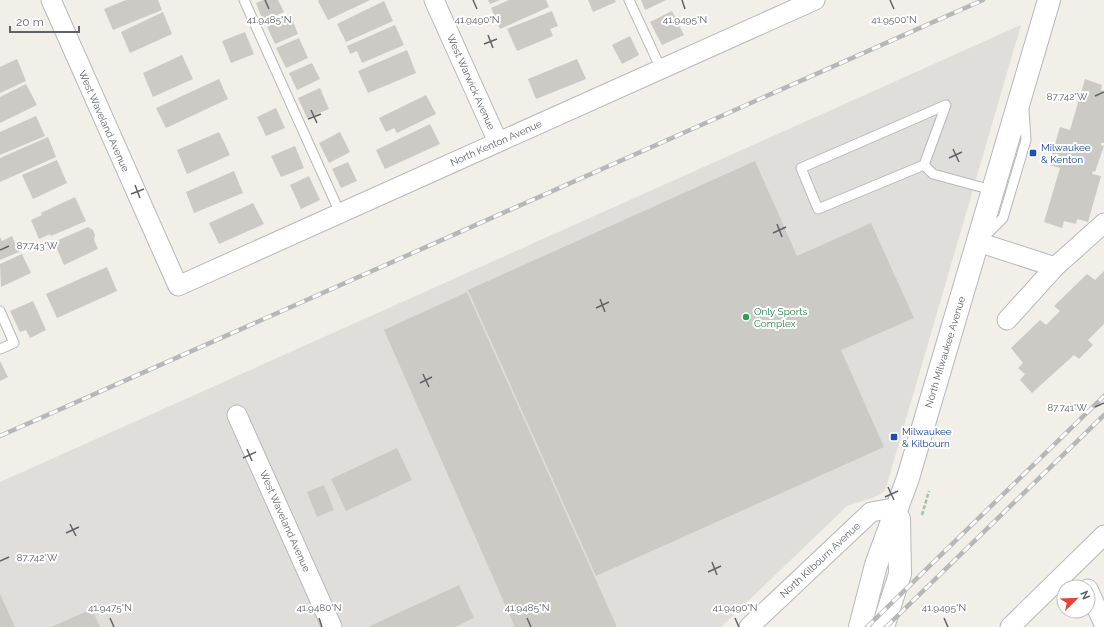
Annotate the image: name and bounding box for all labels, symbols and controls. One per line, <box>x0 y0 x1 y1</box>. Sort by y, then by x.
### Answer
scale bar <box>10 8 79 34</box>
text: 41.9485°N <box>247 14 291 25</box>
text: 41.9490°N <box>454 14 500 25</box>
text: 41.9495°N <box>663 14 707 25</box>
text: 41.9500°N <box>871 14 917 25</box>
text: 20 m <box>16 15 44 29</box>
street label: West Warwick Avenue <box>445 33 497 132</box>
street label: West Waveland Avenue <box>77 69 131 174</box>
text: 87.742°W <box>1047 91 1088 102</box>
street label: North Kenton Avenue <box>449 118 544 168</box>
place label: Milwaukee & Kenton <box>1041 142 1091 165</box>
marker: Milwaukee & Kenton <box>1028 148 1038 158</box>
text: 87.743°W <box>17 240 58 251</box>
street label: North Milwaukee Avenue <box>923 295 967 409</box>
place label: Only Sports Complex <box>754 306 808 329</box>
marker: Only Sports Complex <box>741 312 751 322</box>
text: 87.741°W <box>1047 402 1087 413</box>
place label: Milwaukee & Kilbourn <box>902 426 952 449</box>
marker: Milwaukee & Kilbourn <box>889 432 899 442</box>
street label: West Waveland Avenue <box>258 469 312 574</box>
street label: North Kilbourn Avenue <box>778 520 862 600</box>
text: 87.742°W <box>17 552 58 563</box>
north arrow <box>1056 579 1096 619</box>
text: N <box>1077 589 1092 602</box>
text: 41.9475°N <box>88 602 132 613</box>
text: 41.9480°N <box>296 602 342 613</box>
text: 41.9485°N <box>505 602 549 613</box>
text: 41.9490°N <box>712 602 758 613</box>
text: 41.9495°N <box>922 602 966 613</box>

